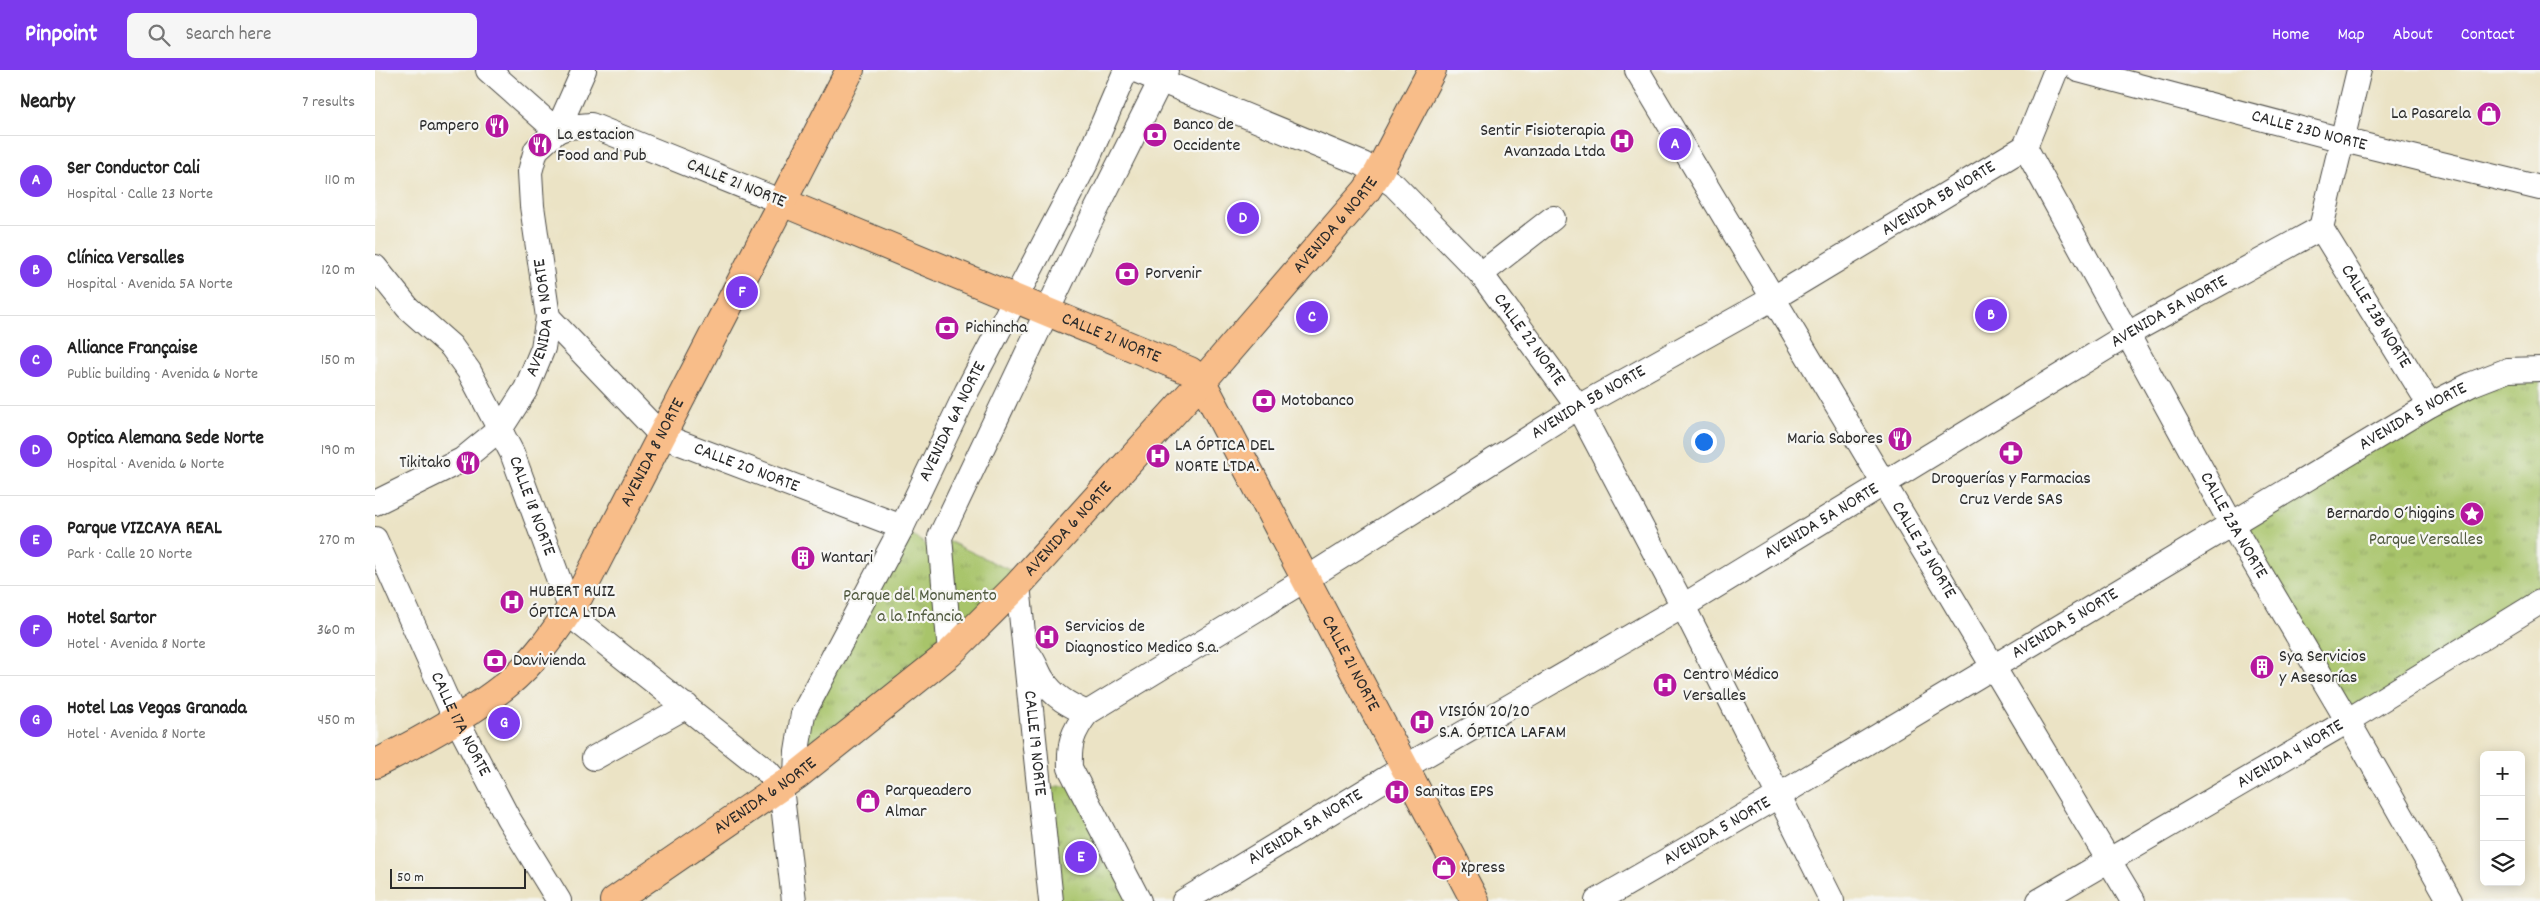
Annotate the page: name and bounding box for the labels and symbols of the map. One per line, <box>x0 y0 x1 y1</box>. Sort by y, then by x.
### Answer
shop icon: La Pasarela <box>2476 101 2502 127</box>
place label: La Pasarela <box>2391 102 2472 127</box>
street label: CALLE 23D NORTE <box>2249 104 2369 158</box>
restaurant icon: Pampero <box>484 113 510 139</box>
place label: Banco de Occidente <box>1173 113 1240 159</box>
place label: Pampero <box>419 114 479 139</box>
place label: Sentir Fisioterapia Avanzada Ltda <box>1480 119 1606 165</box>
bank icon: Banco de Occidente <box>1142 122 1168 148</box>
place label: La estacion Food and Pub <box>557 123 647 169</box>
pin: A <box>1659 125 1691 163</box>
hospital icon: Sentir Fisioterapia Avanzada Ltda <box>1609 128 1635 154</box>
restaurant icon: La estacion Food and Pub <box>527 132 553 158</box>
street label: CALLE 21 NORTE <box>683 153 789 215</box>
street label: AVENIDA 5B NORTE <box>1877 155 2000 243</box>
street label: AVENIDA 6 NORTE <box>1287 172 1385 280</box>
pin: D <box>1227 199 1259 237</box>
street label: AVENIDA 9 NORTE <box>520 257 561 381</box>
street label: CALLE 23B NORTE <box>2334 260 2417 373</box>
bank icon: Porvenir <box>1114 261 1140 287</box>
place label: Porvenir <box>1145 262 1202 287</box>
street label: AVENIDA 5A NORTE <box>2106 269 2232 355</box>
pin: F <box>726 273 758 311</box>
street label: CALLE 22 NORTE <box>1487 288 1571 391</box>
pin: B <box>1975 296 2007 334</box>
pin: C <box>1296 298 1328 336</box>
street label: CALLE 21 NORTE <box>1058 307 1164 370</box>
bank icon: Pichincha <box>934 315 960 341</box>
place label: Pichincha <box>965 316 1028 341</box>
street label: AVENIDA 6A NORTE <box>913 357 993 486</box>
street label: AVENIDA 5B NORTE <box>1527 359 1650 446</box>
street label: AVENIDA 5 NORTE <box>2354 376 2471 457</box>
bank icon: Motobanco <box>1251 388 1277 414</box>
place label: Motobanco <box>1281 389 1354 414</box>
street label: AVENIDA 8 NORTE <box>614 394 691 511</box>
restaurant icon: Maria Sabores <box>1887 426 1913 452</box>
place label: Maria Sabores <box>1787 427 1883 452</box>
your location <box>1691 429 1717 455</box>
place label: LA ÓPTICA DEL NORTE LTDA. <box>1175 434 1275 480</box>
street label: CALLE 20 NORTE <box>690 437 803 499</box>
pharmacy icon: Droguerías y Farmacias Cruz Verde SAS <box>1998 440 2024 466</box>
hospital icon: LA ÓPTICA DEL NORTE LTDA. <box>1145 443 1171 469</box>
restaurant icon: Tikitako <box>455 450 481 476</box>
place label: Tikitako <box>399 451 451 476</box>
street label: CALLE 18 NORTE <box>502 453 561 559</box>
place label: Droguerías y Farmacias Cruz Verde SAS <box>1931 467 2091 513</box>
street label: CALLE 23A NORTE <box>2193 468 2274 583</box>
street label: AVENIDA 6 NORTE <box>1018 476 1118 583</box>
street label: AVENIDA 5A NORTE <box>1759 477 1884 566</box>
street label: CALLE 23 NORTE <box>1885 497 1962 603</box>
place icon: Bernardo O´higgins <box>2459 501 2485 527</box>
place label: Bernardo O´higgins <box>2327 502 2455 527</box>
park label: Parque Versalles <box>2369 528 2483 553</box>
building icon: Wantari <box>790 545 816 571</box>
place label: Wantari <box>821 546 873 571</box>
place label: HUBERT RUIZ ÓPTICA LTDA <box>529 580 616 626</box>
street label: AVENIDA 5 NORTE <box>2007 582 2123 666</box>
park label: Parque del Monumento a la Infancia <box>843 584 997 630</box>
hospital icon: HUBERT RUIZ ÓPTICA LTDA <box>499 589 525 615</box>
street label: CALLE 21 NORTE <box>1315 611 1386 716</box>
place label: Servicios de Diagnostico Medico S.a. <box>1065 615 1219 661</box>
hospital icon: Servicios de Diagnostico Medico S.a. <box>1034 624 1060 650</box>
place label: Sya Servicios y Asesorías <box>2279 645 2366 691</box>
bank icon: Davivienda <box>482 648 508 674</box>
place label: Davivienda <box>513 649 586 674</box>
building icon: Sya Servicios y Asesorías <box>2249 654 2275 680</box>
place label: Centro Médico Versalles <box>1683 663 1779 709</box>
street label: CALLE 17A NORTE <box>424 668 497 781</box>
hospital icon: Centro Médico Versalles <box>1652 672 1678 698</box>
street label: CALLE 19 NORTE <box>1017 689 1052 797</box>
place label: VISIÓN 20/20 S.A. ÓPTICA LAFAM <box>1439 700 1566 746</box>
pin: G <box>488 704 520 742</box>
hospital icon: VISIÓN 20/20 S.A. ÓPTICA LAFAM <box>1409 709 1435 735</box>
street label: AVENIDA 4 NORTE <box>2232 714 2348 795</box>
street label: AVENIDA 6 NORTE <box>709 751 822 841</box>
place label: Parqueadero Almar <box>885 779 971 825</box>
hospital icon: Sanitas EPS <box>1384 779 1410 805</box>
place label: Sanitas EPS <box>1415 780 1494 805</box>
street label: AVENIDA 5A NORTE <box>1243 783 1368 872</box>
shop icon: Parqueadero Almar <box>855 788 881 814</box>
street label: AVENIDA 5 NORTE <box>1659 790 1776 872</box>
pin: E <box>1065 838 1097 876</box>
shop icon: Xpress <box>1431 855 1457 881</box>
place label: Xpress <box>1461 856 1505 881</box>
scale bar <box>390 866 526 889</box>

